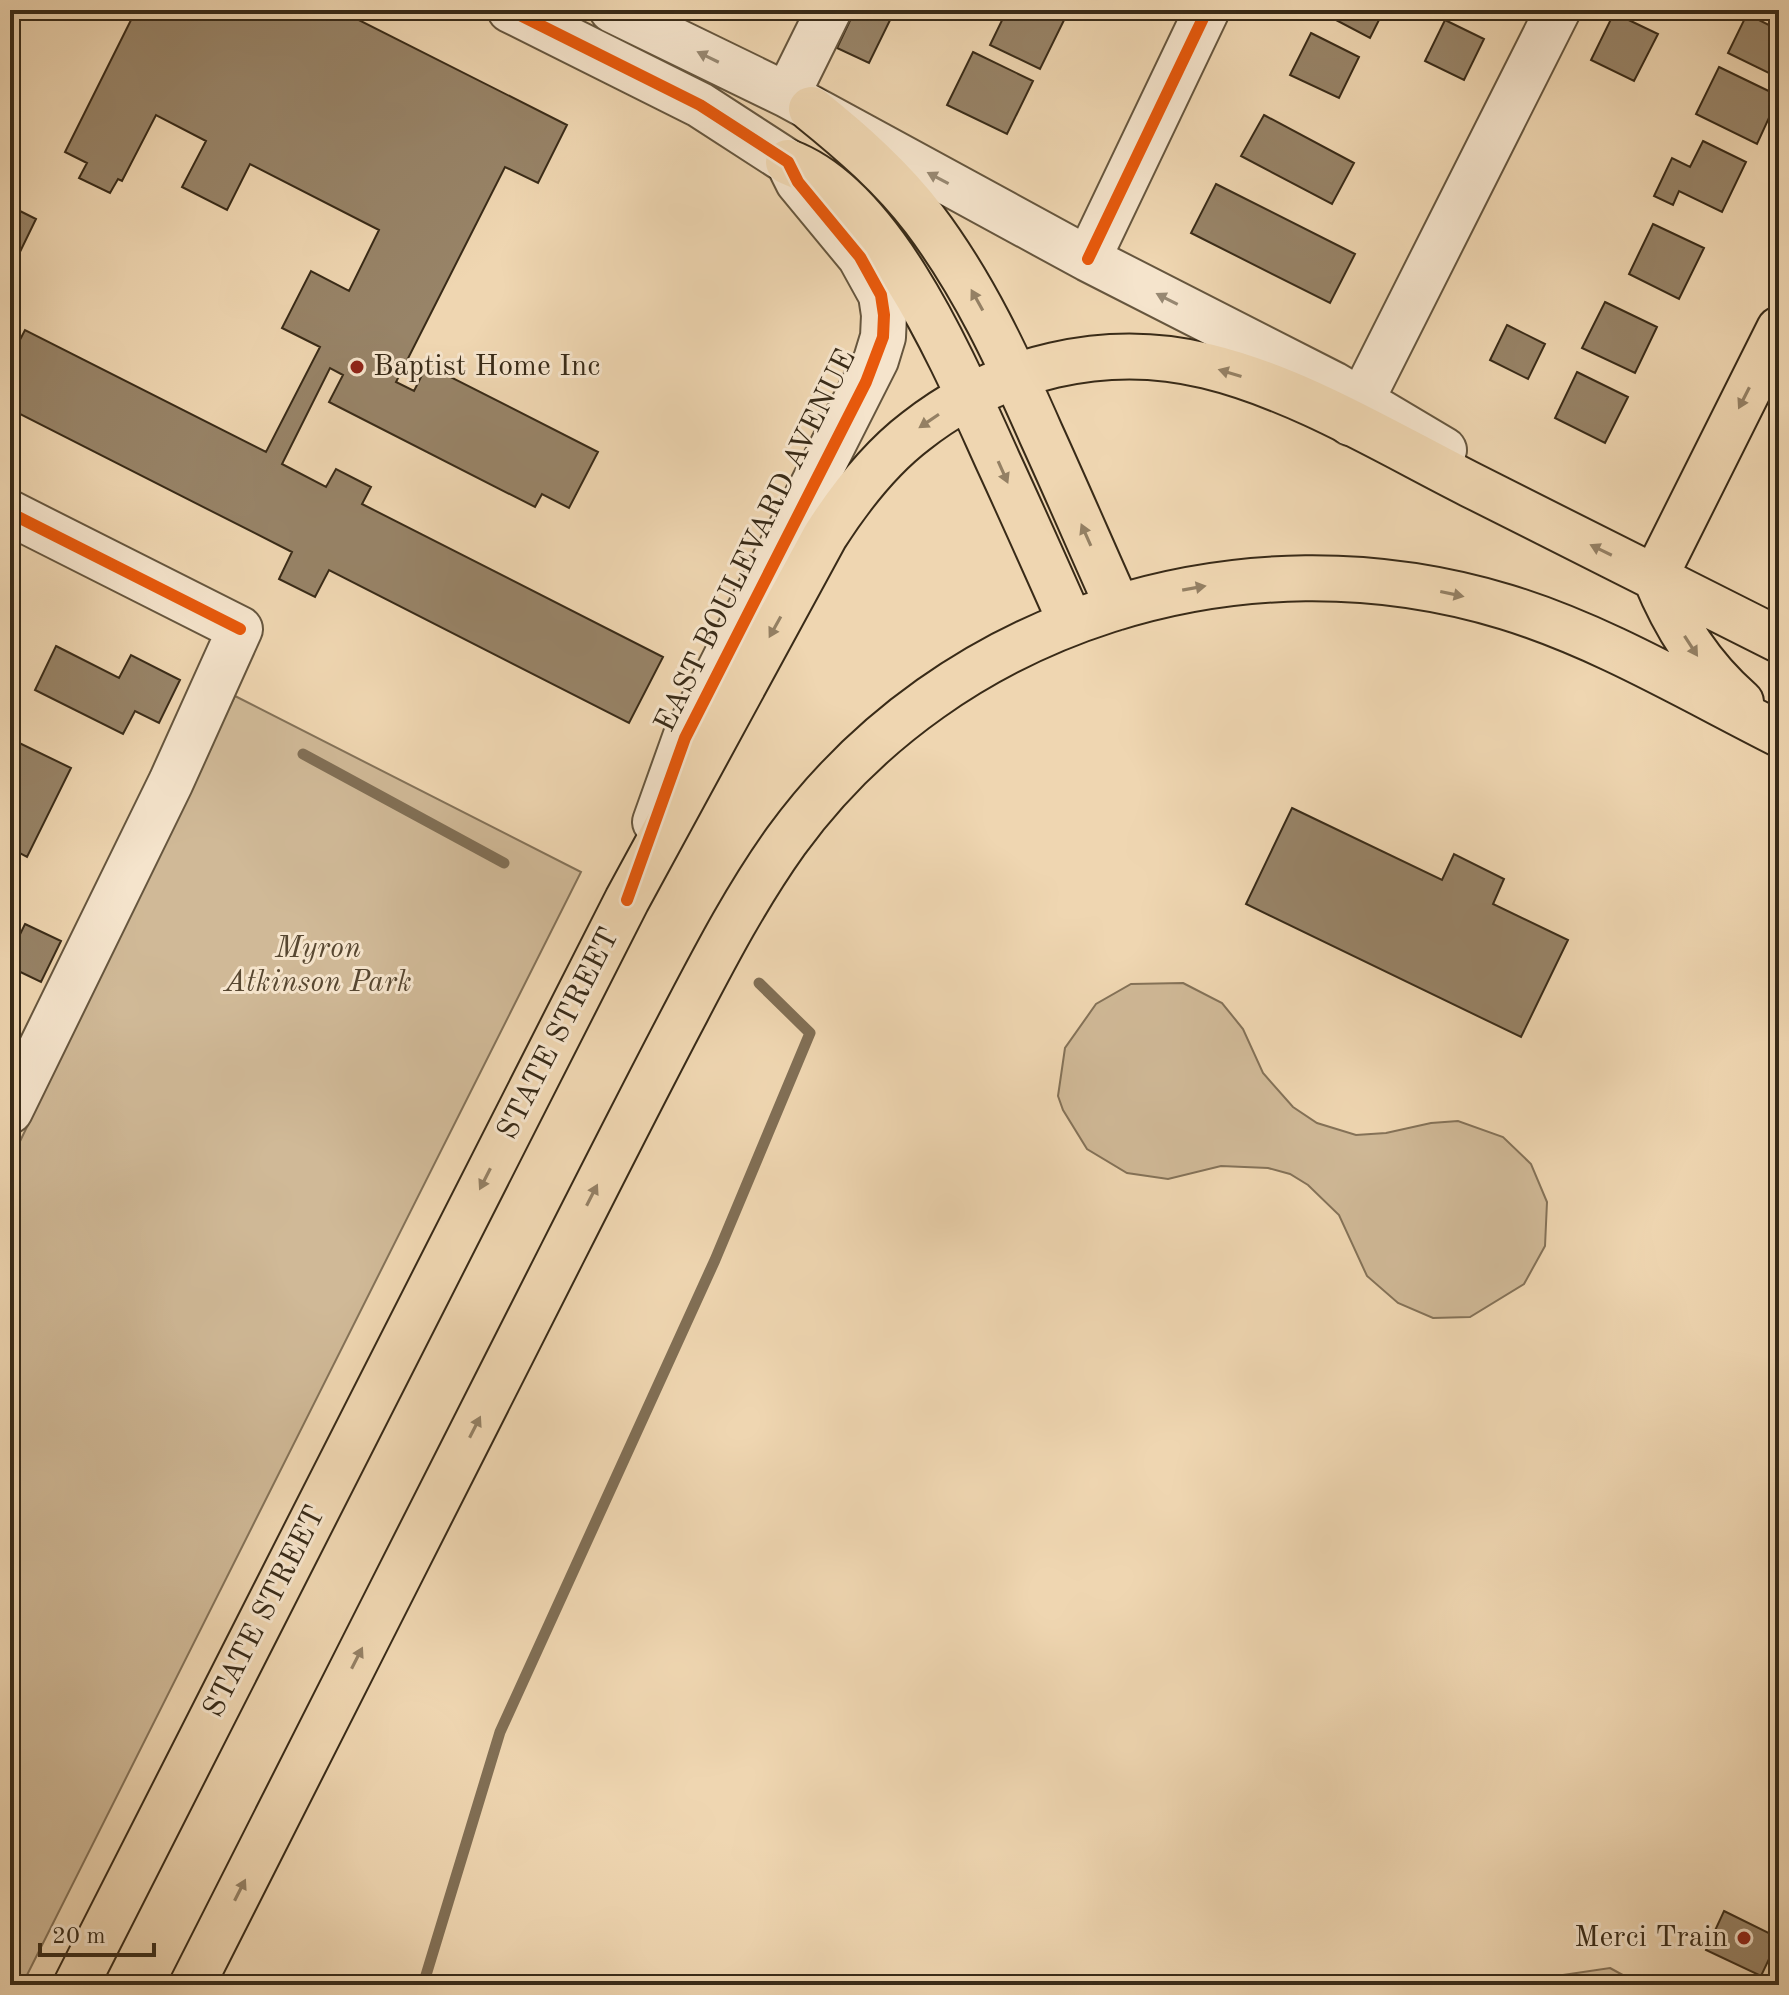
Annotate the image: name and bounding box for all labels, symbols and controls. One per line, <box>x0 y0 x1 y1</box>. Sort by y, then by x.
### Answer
one-way arrow <box>696 50 719 63</box>
one-way arrow <box>926 171 949 184</box>
one-way arrow <box>970 288 984 311</box>
one-way arrow <box>1156 293 1179 306</box>
street label: EAST BOULEVARD AVENUE <box>650 345 862 737</box>
place label: Baptist Home Inc <box>373 352 600 382</box>
marker: Baptist Home Inc <box>348 358 366 376</box>
one-way arrow <box>1218 366 1242 378</box>
one-way arrow <box>1737 387 1751 410</box>
one-way arrow <box>919 414 940 429</box>
one-way arrow <box>996 460 1010 484</box>
one-way arrow <box>1080 524 1093 547</box>
one-way arrow <box>1589 543 1612 557</box>
one-way arrow <box>1181 582 1206 594</box>
one-way arrow <box>1439 588 1464 601</box>
one-way arrow <box>769 616 783 638</box>
one-way arrow <box>1683 635 1697 657</box>
street label: STATE STREET <box>493 923 625 1145</box>
park label: Myron Atkinson Park <box>222 934 412 998</box>
one-way arrow <box>478 1168 491 1191</box>
one-way arrow <box>586 1183 599 1206</box>
one-way arrow <box>468 1415 481 1438</box>
street label: STATE STREET <box>199 1501 331 1723</box>
one-way arrow <box>351 1647 364 1670</box>
one-way arrow <box>233 1879 247 1902</box>
scale bar <box>40 1907 154 1957</box>
place label: Merci Train <box>1574 1923 1728 1953</box>
text: 20 m <box>52 1925 106 1949</box>
marker: Merci Train <box>1735 1929 1753 1947</box>

